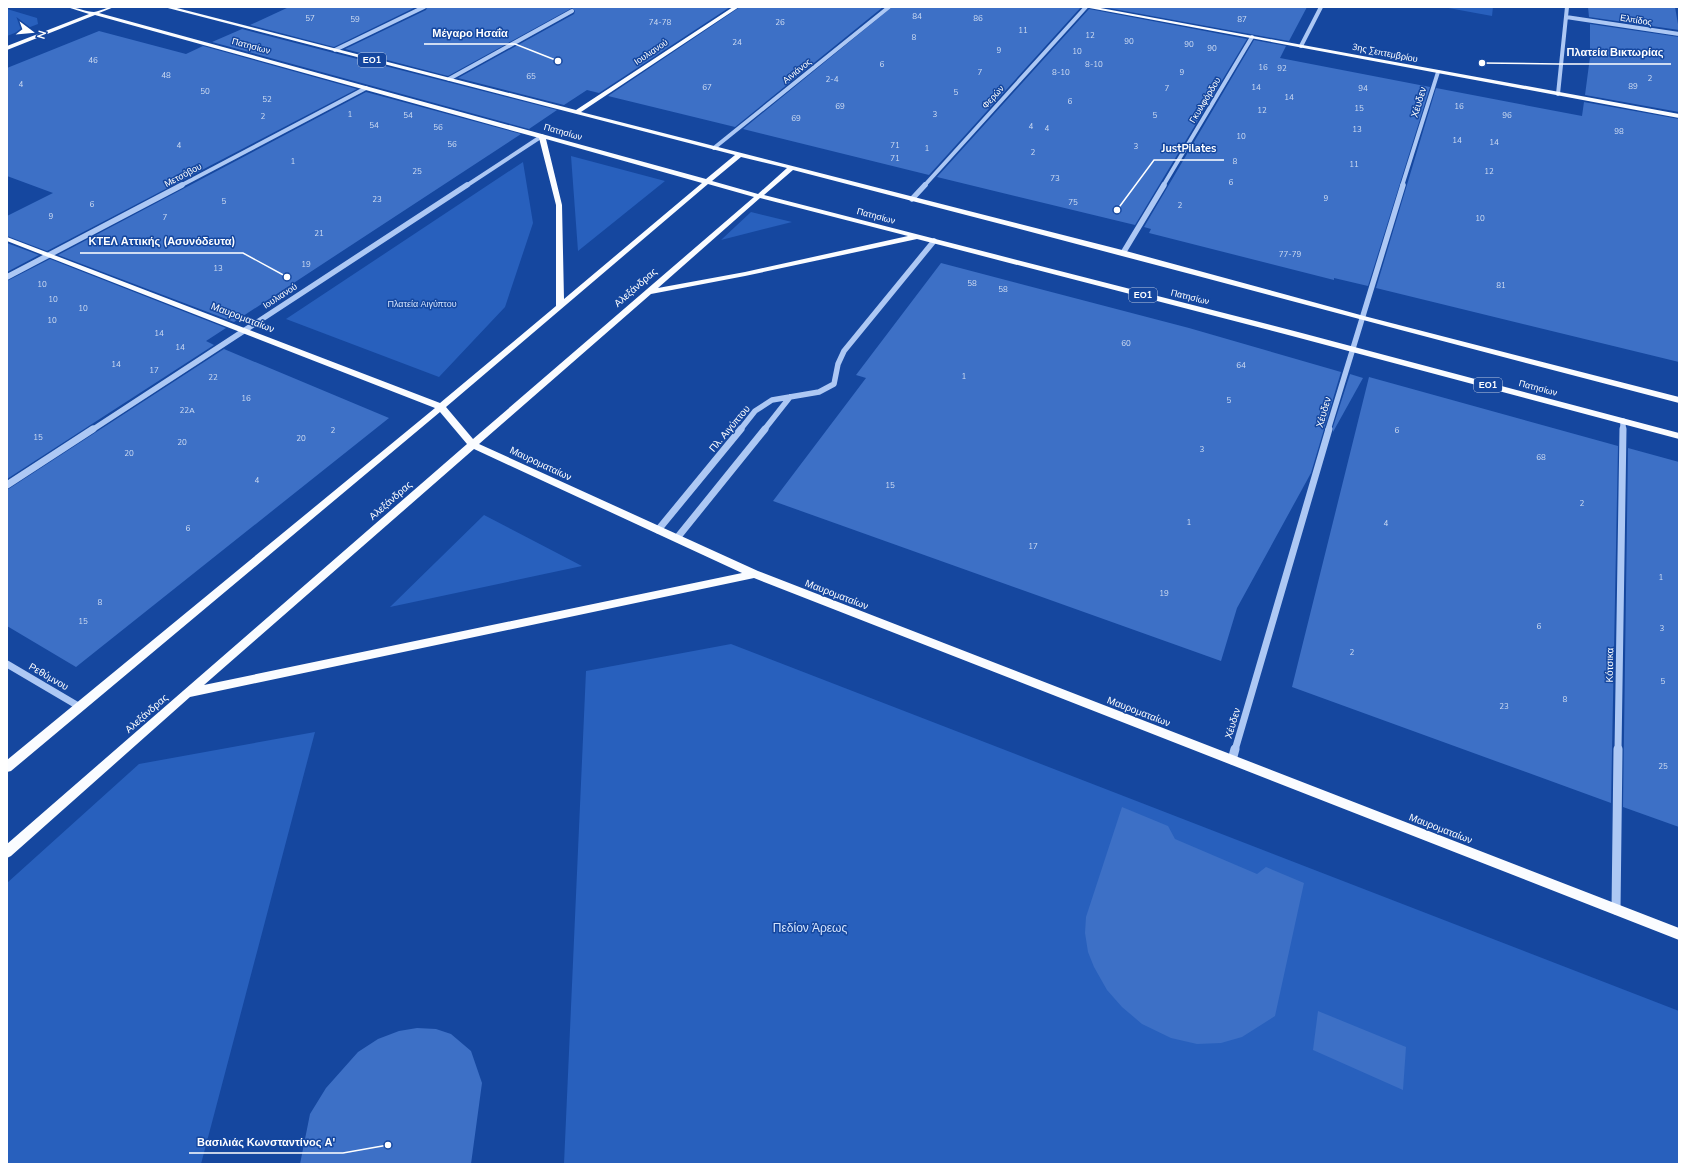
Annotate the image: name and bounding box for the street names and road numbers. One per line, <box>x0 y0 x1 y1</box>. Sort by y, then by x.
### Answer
street label: Ελπίδος <box>1619 12 1653 29</box>
street label: Πατησίων <box>230 35 272 57</box>
street label: Ιουλιανού <box>632 36 670 68</box>
street label: 3ης Σεπτεμβρίου <box>1351 41 1419 65</box>
road number: ΕΟ1 <box>358 53 386 67</box>
street label: Αινιάνος <box>780 55 814 86</box>
street label: Γκυιλφόρδου <box>1187 75 1223 125</box>
street label: Φερών <box>979 82 1007 111</box>
street label: Χέυδεν <box>1408 85 1430 119</box>
street label: Πατησίων <box>542 121 584 143</box>
street label: Μετσόβου <box>162 160 204 190</box>
street label: Πατησίων <box>855 205 897 227</box>
street label: Αλεξάνδρας <box>611 265 660 310</box>
street label: Ιουλιανού <box>261 280 299 312</box>
street label: Πατησίων <box>1169 286 1211 308</box>
road number: ΕΟ1 <box>1129 288 1157 302</box>
street label: Μαυροματαίων <box>209 299 276 336</box>
street label: Πατησίων <box>1517 377 1559 399</box>
road number: ΕΟ1 <box>1474 378 1502 392</box>
street label: Χέυδεν <box>1313 395 1335 429</box>
street label: Πλ. Αιγύπτου <box>706 402 753 455</box>
street label: Μαυροματαίων <box>507 443 574 484</box>
street label: Αλεξάνδρας <box>366 478 415 523</box>
street label: Μαυροματαίων <box>803 576 870 613</box>
street label: Κότσικα <box>1603 647 1617 683</box>
street label: Ρεθύμνου <box>26 660 71 694</box>
street label: Αλεξάνδρας <box>122 691 171 736</box>
street label: Μαυροματαίων <box>1105 693 1172 730</box>
street label: Χέυδεν <box>1222 706 1244 740</box>
street label: Μαυροματαίων <box>1407 810 1474 847</box>

